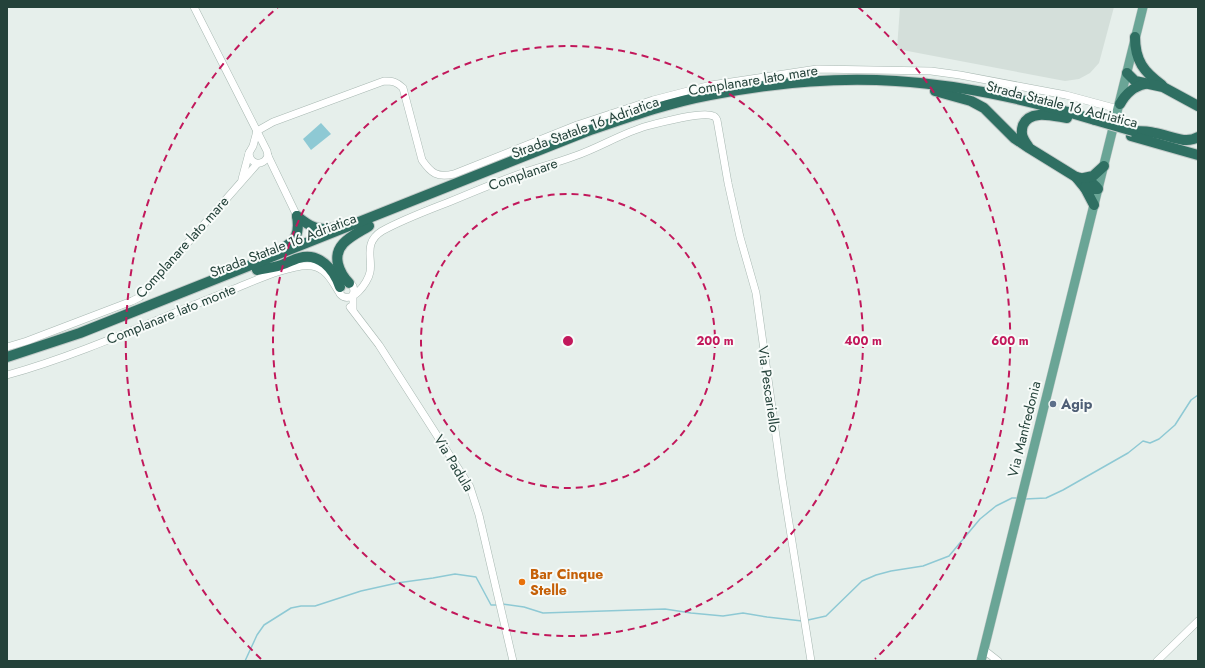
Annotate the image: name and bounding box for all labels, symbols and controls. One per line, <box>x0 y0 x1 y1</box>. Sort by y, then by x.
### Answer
street label: Complanare lato mare <box>687 60 819 100</box>
street label: Strada Statale 16 Adriatica <box>984 76 1140 132</box>
street label: Strada Statale 16 Adriatica <box>509 91 661 163</box>
street label: Complanare <box>486 153 560 195</box>
street label: Complanare lato mare <box>131 192 233 302</box>
street label: Strada Statale 16 Adriatica <box>207 208 359 282</box>
street label: Complanare lato monte <box>103 279 239 349</box>
text: 200 m <box>696 332 734 350</box>
text: 400 m <box>844 332 882 350</box>
text: 600 m <box>991 332 1029 350</box>
centre of rings <box>561 334 575 348</box>
street label: Via Pescariello <box>753 344 785 434</box>
street label: Via Manfredonia <box>1002 379 1046 479</box>
place label: Agip <box>1060 394 1093 414</box>
marker: Agip <box>1048 399 1058 409</box>
street label: Via Padula <box>429 431 479 495</box>
place label: Bar Cinque Stelle <box>530 564 603 600</box>
marker: Bar Cinque Stelle <box>517 577 527 587</box>

